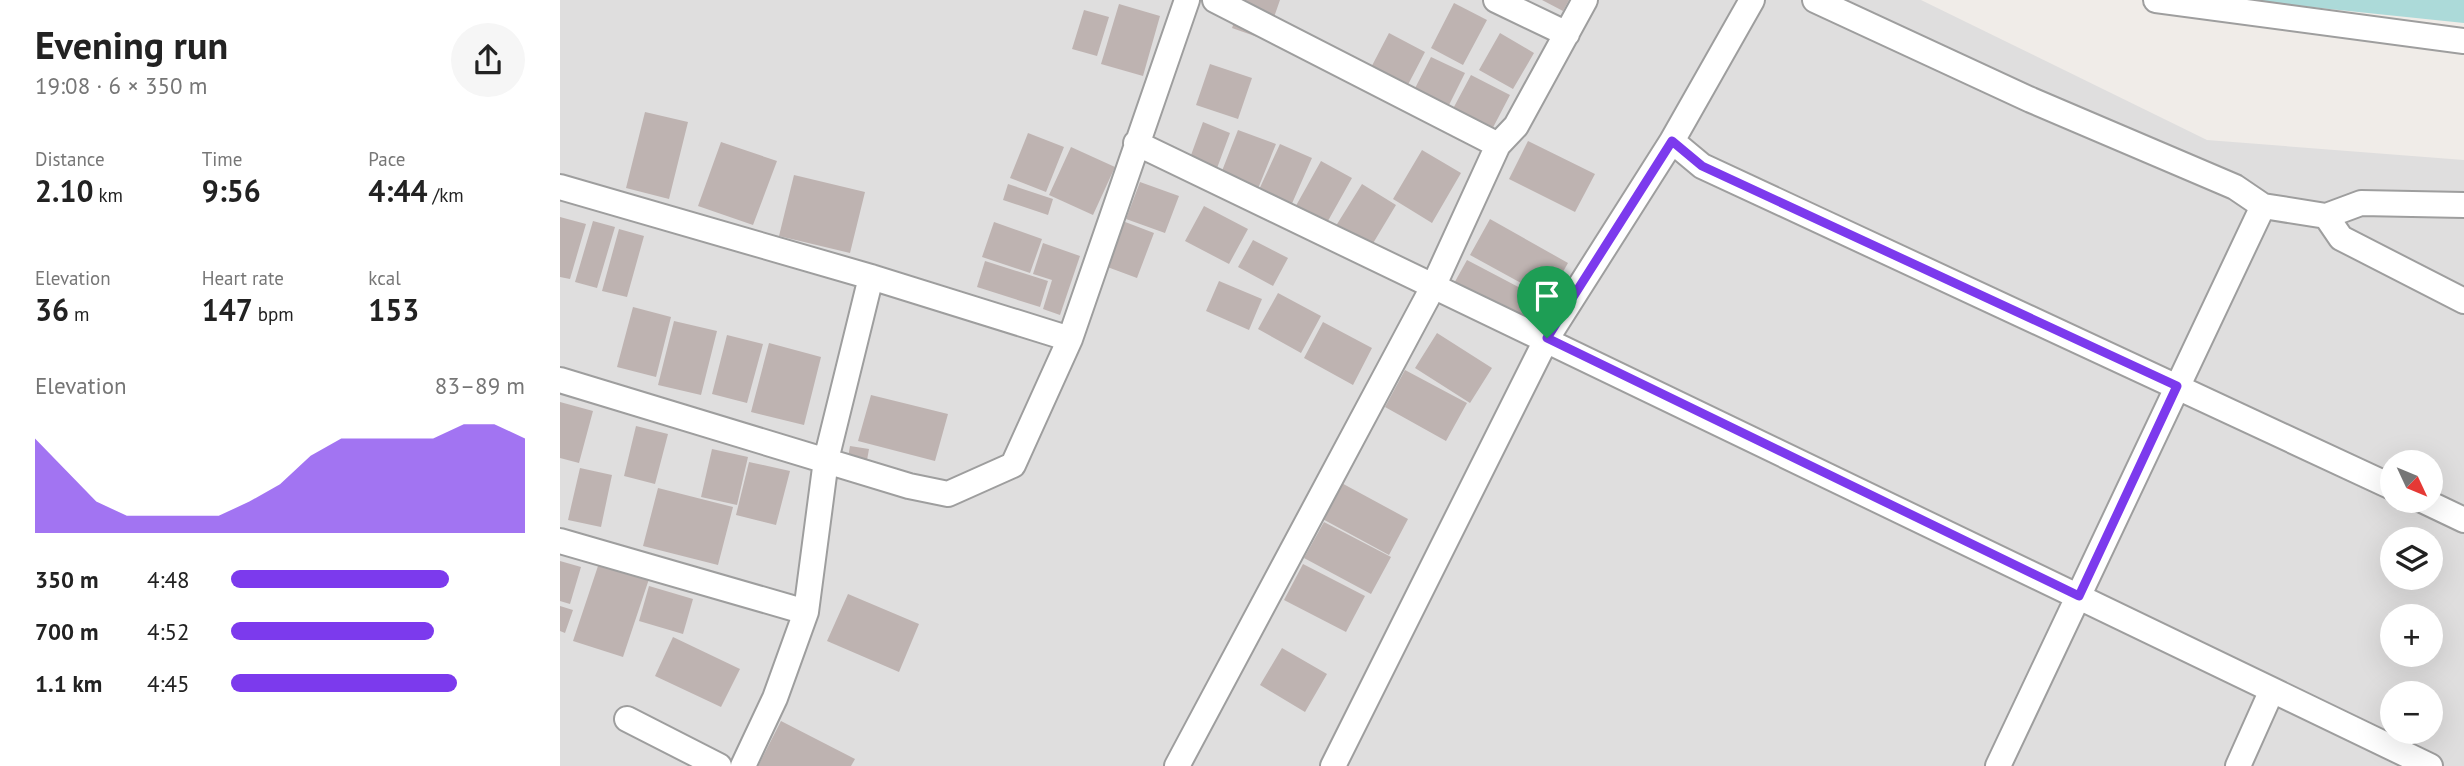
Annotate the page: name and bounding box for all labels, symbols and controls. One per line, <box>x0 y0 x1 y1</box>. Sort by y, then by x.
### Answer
text: Evening run <box>35 20 228 69</box>
button: share <box>451 23 525 97</box>
text: 19:08 · 6 × 350 m <box>35 71 207 100</box>
text: Distance <box>35 147 105 171</box>
text: Time <box>202 147 242 171</box>
text: Pace <box>368 147 406 171</box>
text: 2.10 <box>35 171 93 210</box>
text: 9:56 <box>202 171 261 210</box>
text: 4:44 <box>368 171 427 210</box>
text: km <box>93 183 123 207</box>
text: /km <box>427 183 464 207</box>
text: Elevation <box>35 266 111 290</box>
text: Heart rate <box>202 266 284 290</box>
text: kcal <box>368 266 401 290</box>
pin <box>1517 266 1577 338</box>
icon: arrive <box>1528 277 1566 315</box>
text: 36 <box>35 290 69 329</box>
text: 147 <box>202 290 253 329</box>
text: 153 <box>368 290 419 329</box>
text: m <box>69 302 90 326</box>
text: bpm <box>253 302 294 326</box>
text: Elevation <box>35 371 127 400</box>
text: 83–89 m <box>435 371 525 400</box>
north arrow <box>2380 450 2443 513</box>
map controls <box>2380 450 2443 744</box>
button: layers <box>2380 527 2443 590</box>
text: 350 m <box>35 565 98 594</box>
text: 4:48 <box>147 565 190 594</box>
button: + <box>2380 604 2443 667</box>
text: 700 m <box>35 617 98 646</box>
text: 4:52 <box>147 617 190 646</box>
text: 1.1 km <box>35 669 102 698</box>
text: 4:45 <box>147 669 190 698</box>
button: − <box>2380 681 2443 744</box>

